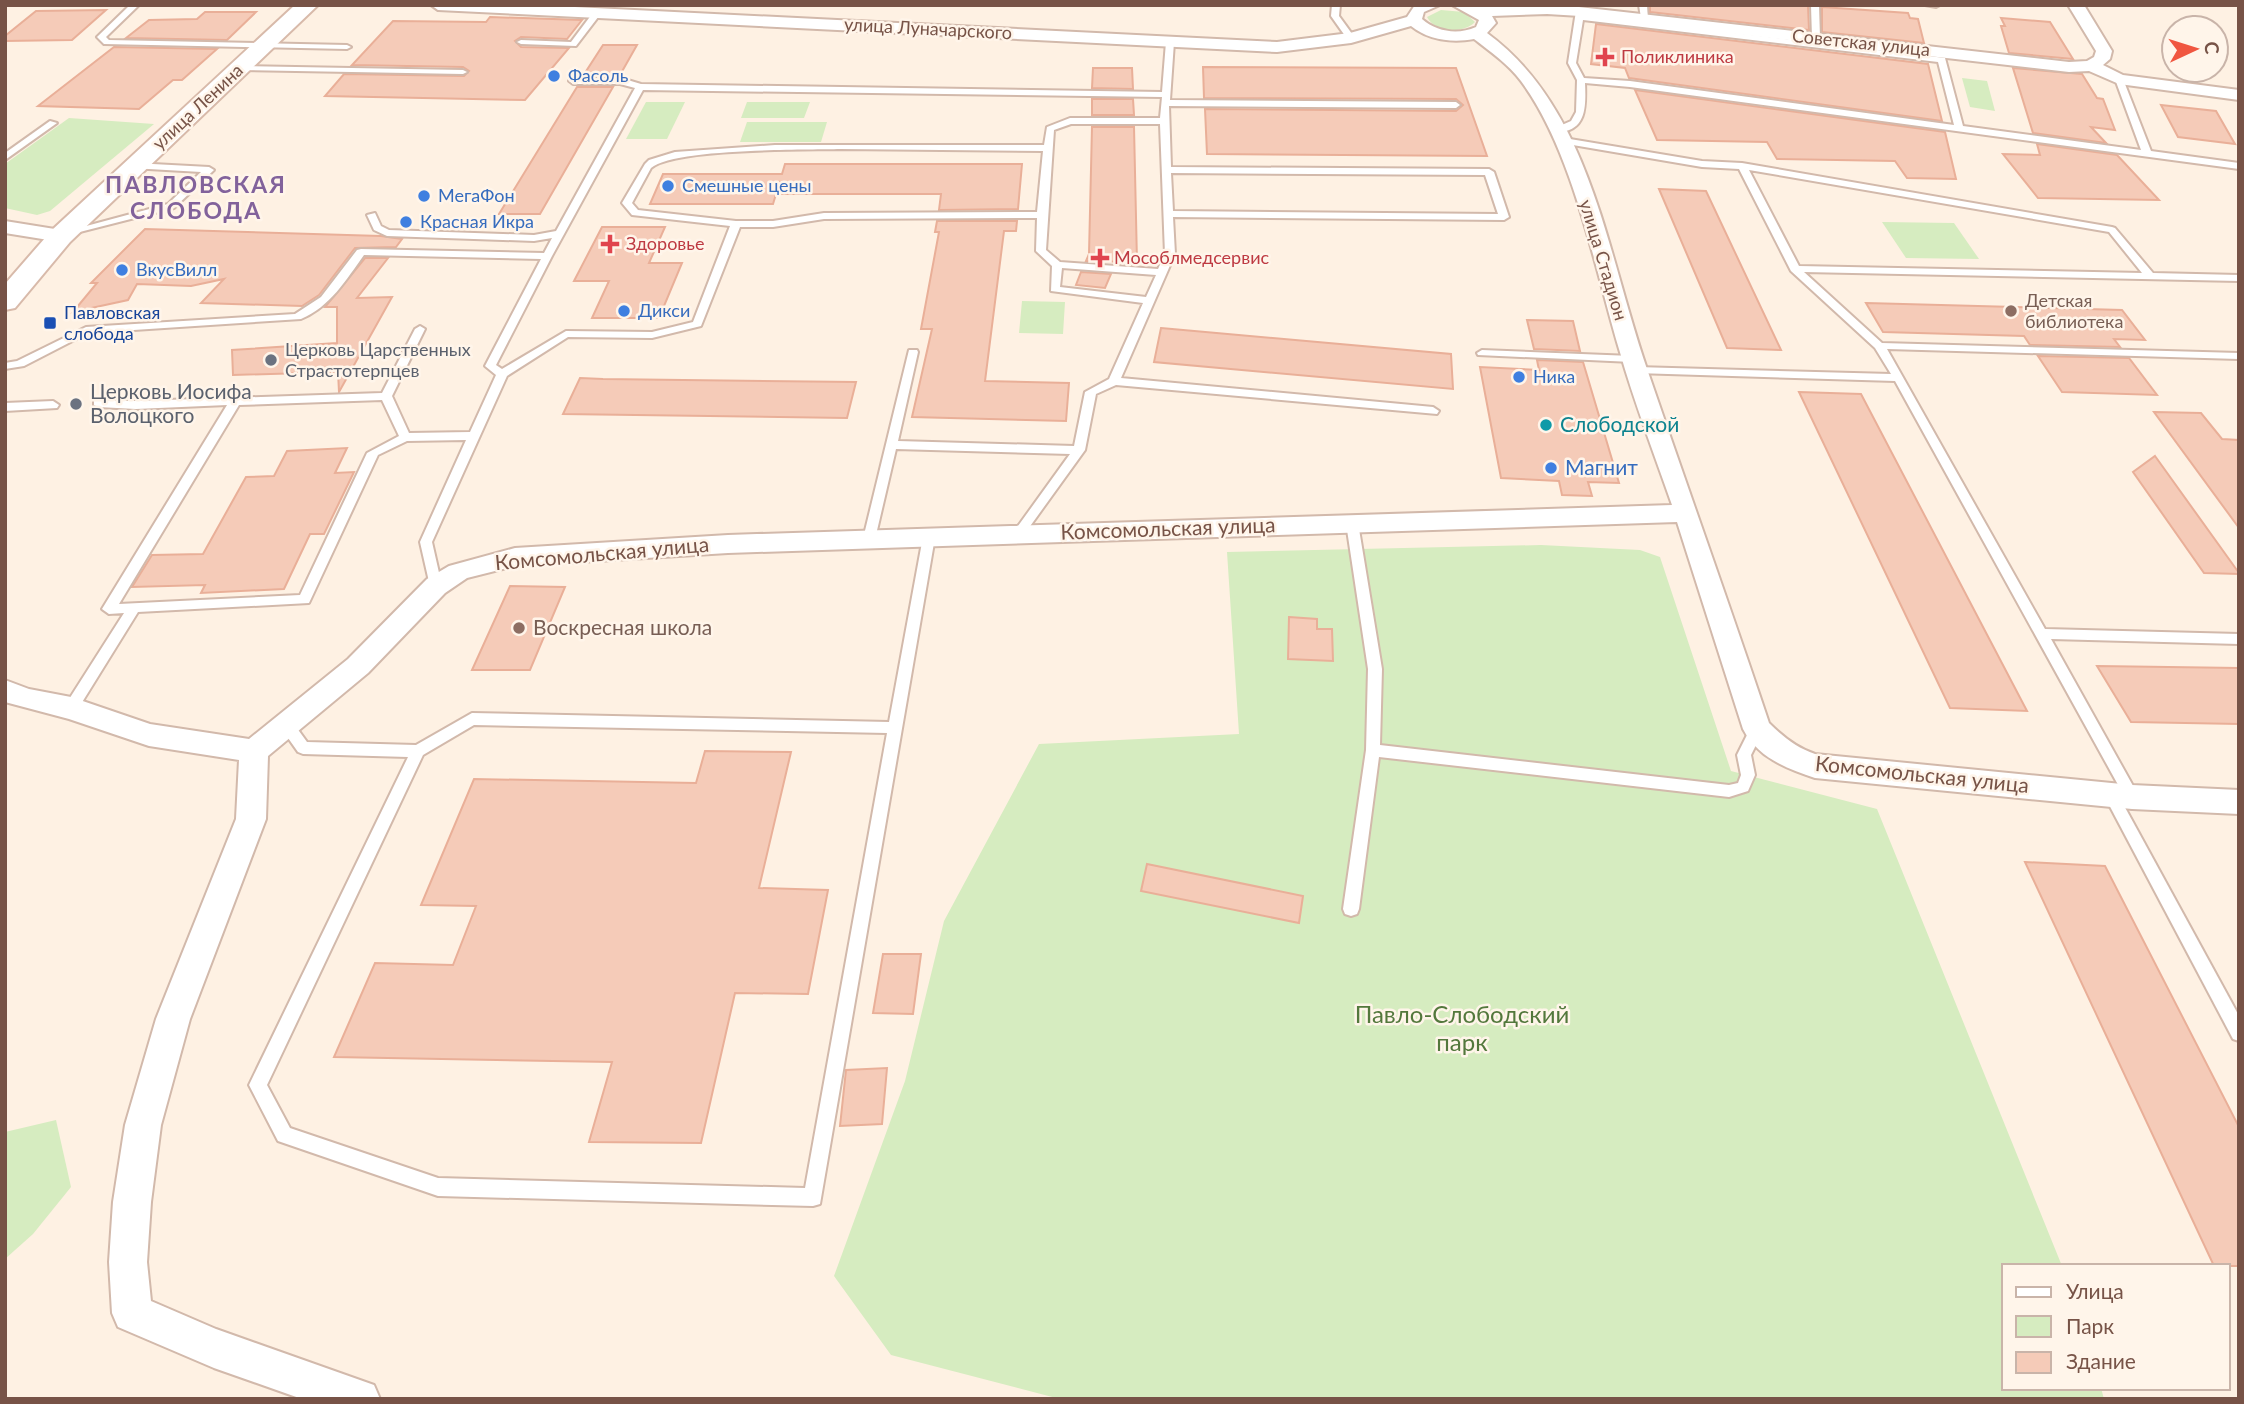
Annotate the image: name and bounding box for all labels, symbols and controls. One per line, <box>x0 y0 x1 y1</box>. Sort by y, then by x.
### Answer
street label: улица Луначарского <box>843 13 1013 43</box>
north arrow <box>2160 14 2230 84</box>
street label: Советская улица <box>1791 24 1931 60</box>
text: С <box>2201 41 2224 55</box>
place label: Поликлиника <box>1621 45 1734 67</box>
marker: Поликлиника <box>1595 47 1615 67</box>
street label: улица Ленина <box>148 59 247 154</box>
place label: Фасоль <box>568 64 629 86</box>
marker: Фасоль <box>546 68 562 84</box>
district label: ПАВЛОВСКАЯ СЛОБОДА <box>105 170 287 224</box>
place label: Смешные цены <box>682 174 812 196</box>
marker: Смешные цены <box>660 178 676 194</box>
place label: МегаФон <box>438 184 515 206</box>
marker: МегаФон <box>416 188 432 204</box>
street label: улица Стадион <box>1575 197 1633 323</box>
place label: Красная Икра <box>420 210 534 232</box>
marker: Красная Икра <box>398 214 414 230</box>
place label: Здоровье <box>626 232 704 254</box>
marker: Здоровье <box>600 234 620 254</box>
place label: Мособлмедсервис <box>1114 246 1269 268</box>
marker: Мособлмедсервис <box>1092 250 1108 266</box>
place label: ВкусВилл <box>136 258 217 280</box>
marker: ВкусВилл <box>114 262 130 278</box>
place label: Детская библиотека <box>2025 289 2123 332</box>
place label: Дикси <box>638 299 690 321</box>
place label: Павловская слобода <box>64 301 160 344</box>
marker: Дикси <box>616 303 632 319</box>
marker: Детская библиотека <box>2003 303 2019 319</box>
marker: Павловская слобода <box>42 315 58 331</box>
place label: Церковь Царственных Страстотерпцев <box>285 338 471 381</box>
marker: Церковь Царственных Страстотерпцев <box>263 352 279 368</box>
place label: Ника <box>1533 365 1575 387</box>
marker: Ника <box>1511 369 1527 385</box>
place label: Церковь Иосифа Волоцкого <box>90 378 252 427</box>
marker: Церковь Иосифа Волоцкого <box>68 396 84 412</box>
place label: Слободской <box>1560 411 1679 436</box>
marker: Слободской <box>1538 417 1554 433</box>
place label: Магнит <box>1565 454 1638 479</box>
marker: Магнит <box>1543 460 1559 476</box>
street label: Комсомольская улица <box>1060 511 1276 544</box>
street label: Комсомольская улица <box>494 531 710 574</box>
place label: Воскресная школа <box>533 614 712 639</box>
marker: Воскресная школа <box>511 620 527 636</box>
street label: Комсомольская улица <box>1814 750 2030 797</box>
park label: Павло-Слободский парк <box>1355 999 1569 1056</box>
legend <box>2002 1264 2230 1390</box>
text: Улица <box>2066 1278 2124 1303</box>
text: Парк <box>2066 1313 2114 1338</box>
text: Здание <box>2066 1348 2136 1373</box>

